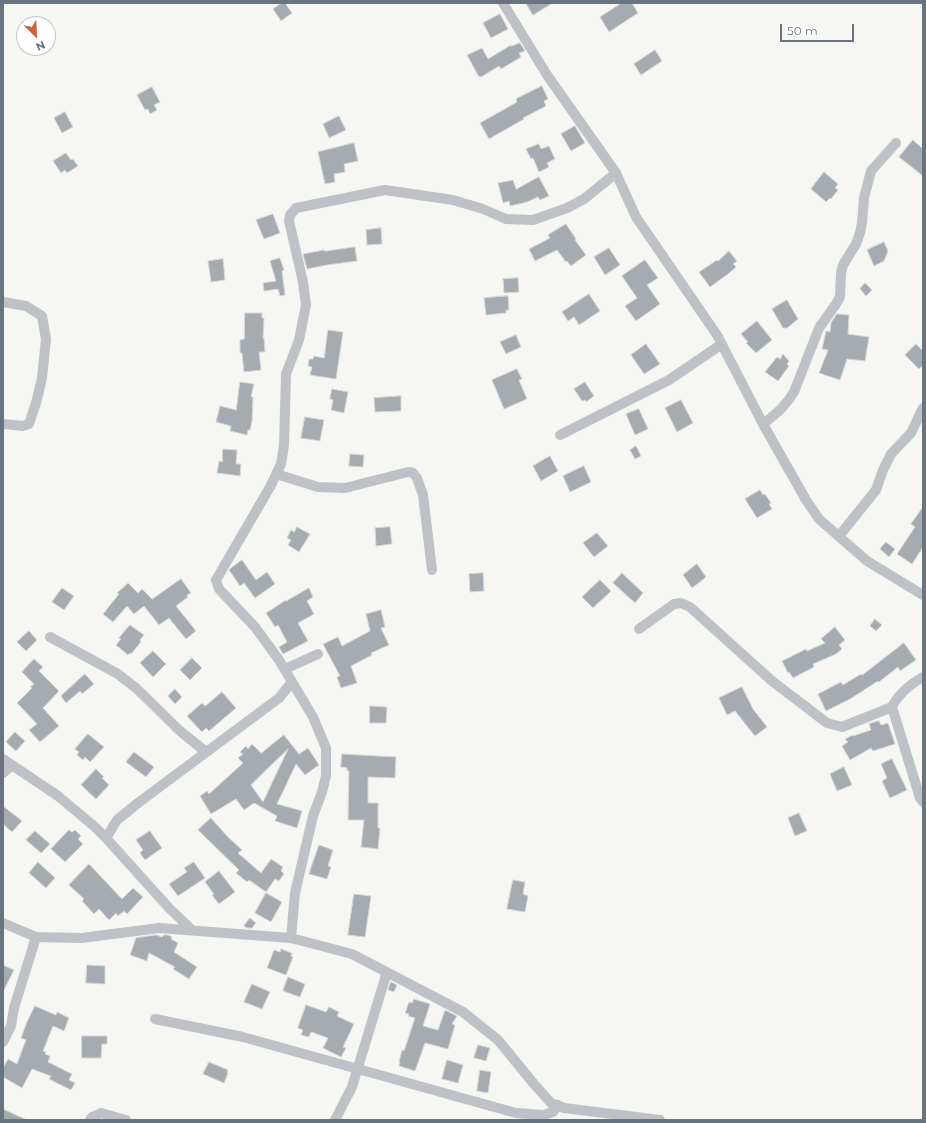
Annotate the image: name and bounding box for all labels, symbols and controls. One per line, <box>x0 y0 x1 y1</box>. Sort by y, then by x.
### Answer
north arrow <box>16 16 56 56</box>
scale bar <box>782 16 856 42</box>
text: 50 m <box>787 23 818 38</box>
text: N <box>34 38 47 54</box>

